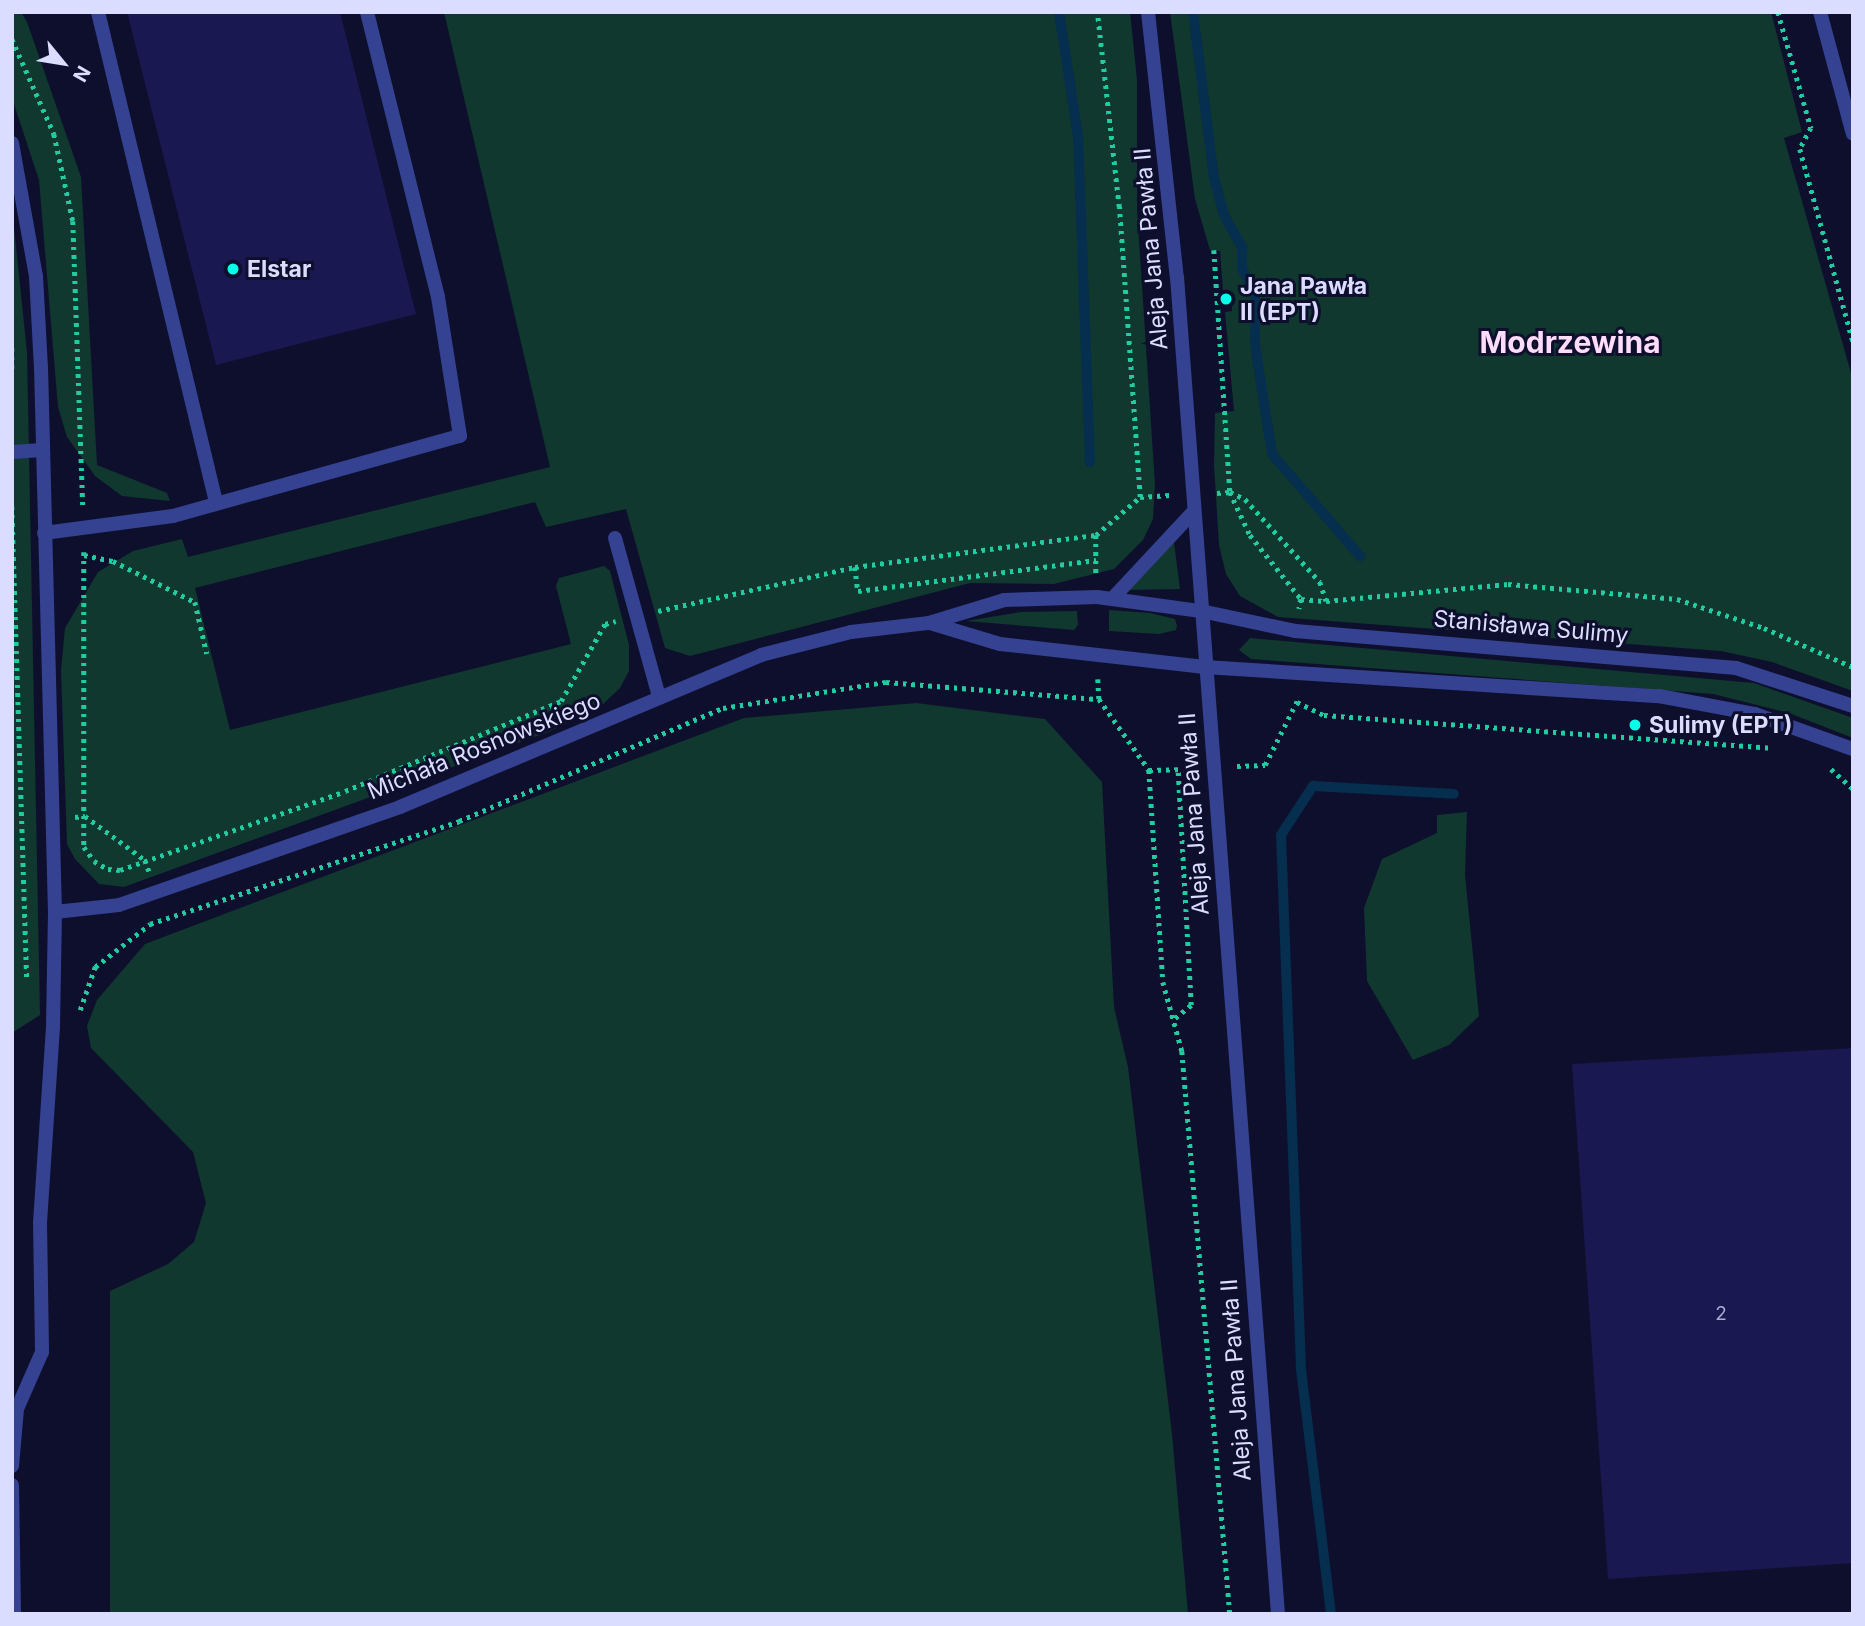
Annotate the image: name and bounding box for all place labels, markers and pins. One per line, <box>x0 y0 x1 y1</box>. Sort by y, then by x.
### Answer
place label: Elstar <box>247 255 311 283</box>
marker: Elstar <box>225 261 241 277</box>
place label: Jana Pawła II (EPT) <box>1240 272 1367 326</box>
marker: Jana Pawła II (EPT) <box>1218 291 1234 307</box>
place label: Sulimy (EPT) <box>1649 711 1792 739</box>
marker: Sulimy (EPT) <box>1627 717 1643 733</box>

